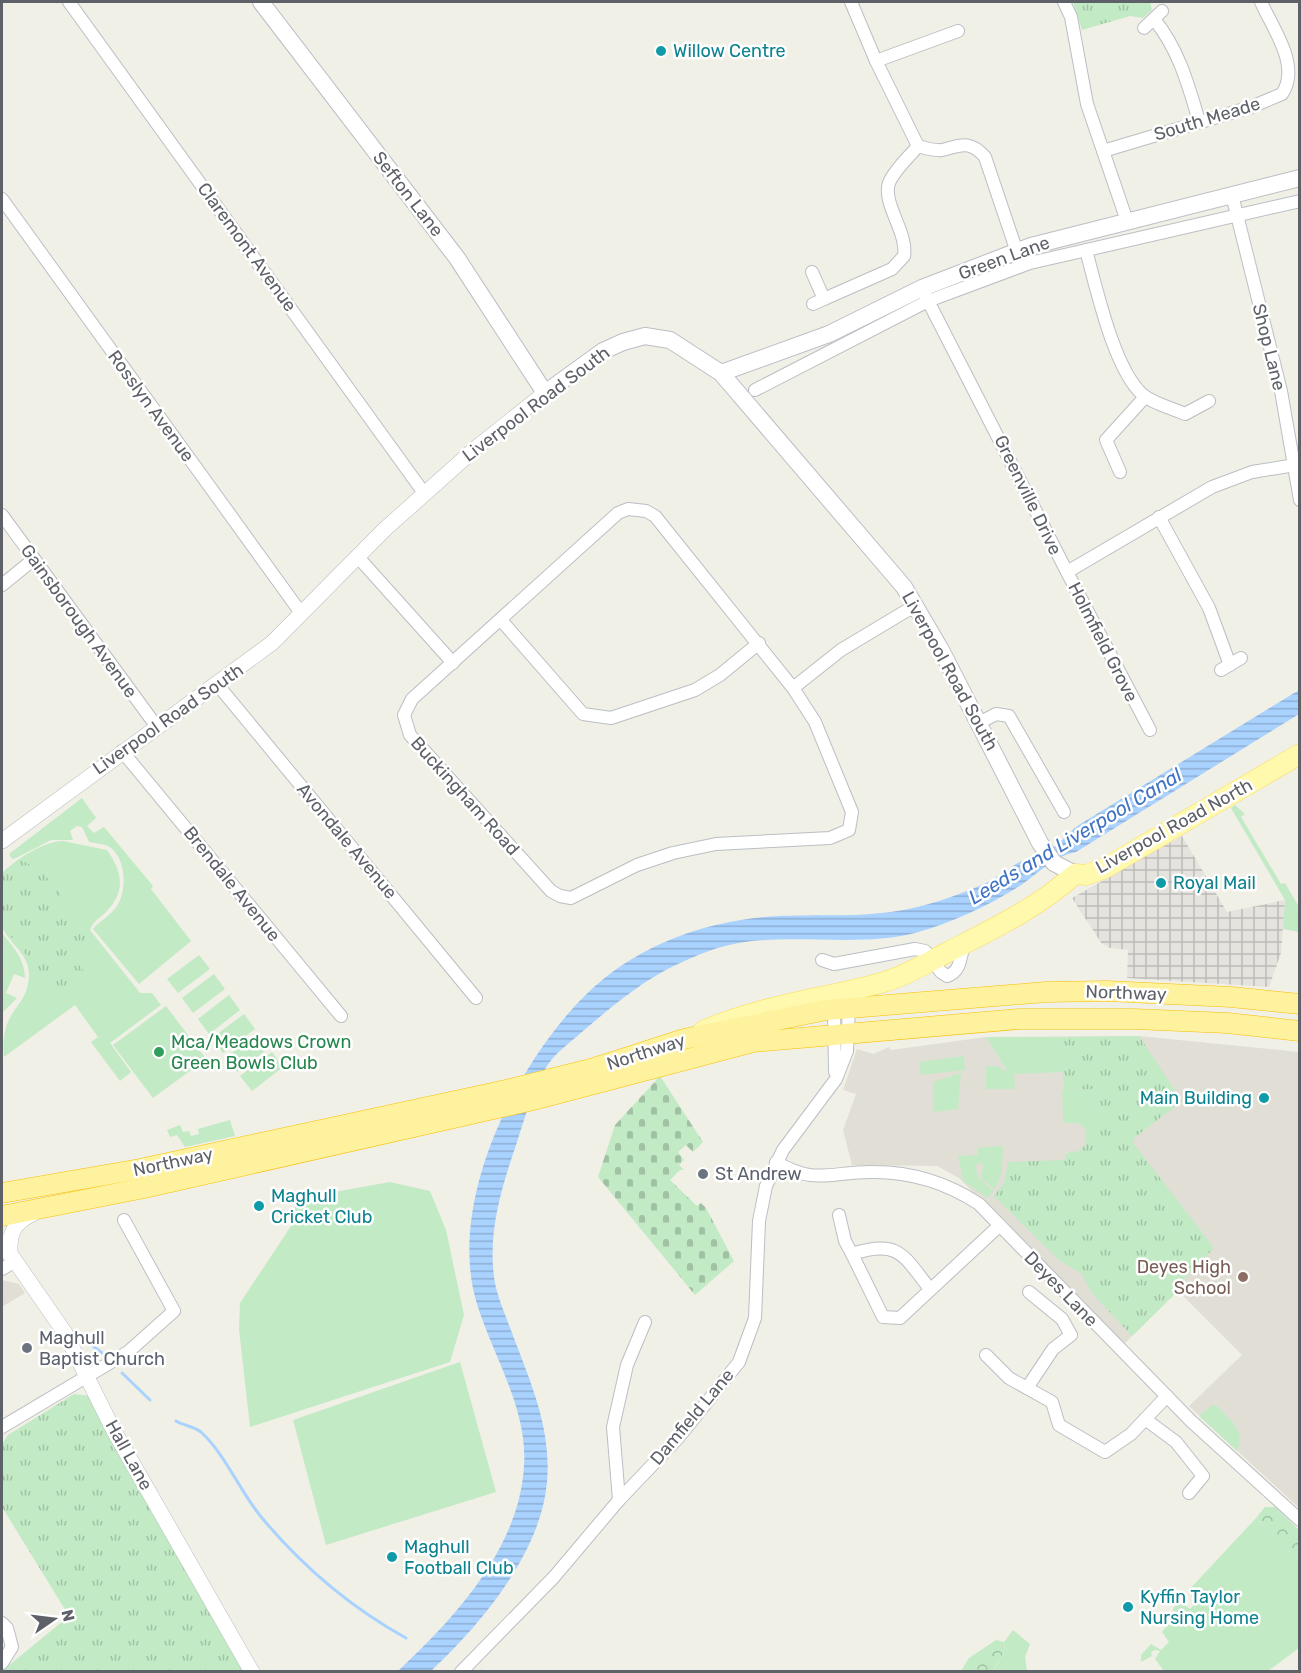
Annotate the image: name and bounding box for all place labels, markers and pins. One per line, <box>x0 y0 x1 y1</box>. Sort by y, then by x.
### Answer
place label: Willow Centre <box>673 40 786 62</box>
marker: Willow Centre <box>654 44 668 58</box>
place label: Royal Mail <box>1173 872 1256 894</box>
marker: Royal Mail <box>1154 876 1168 890</box>
place label: Mca/Meadows Crown Green Bowls Club <box>171 1031 351 1074</box>
marker: Mca/Meadows Crown Green Bowls Club <box>152 1045 166 1059</box>
place label: Main Building <box>1140 1087 1252 1109</box>
marker: Main Building <box>1257 1091 1271 1105</box>
place label: St Andrew <box>715 1163 802 1185</box>
marker: St Andrew <box>696 1167 710 1181</box>
place label: Maghull Cricket Club <box>271 1185 372 1228</box>
marker: Maghull Cricket Club <box>252 1199 266 1213</box>
place label: Deyes High School <box>1137 1256 1231 1299</box>
marker: Deyes High School <box>1236 1270 1250 1284</box>
place label: Maghull Baptist Church <box>39 1327 165 1370</box>
marker: Maghull Baptist Church <box>20 1341 34 1355</box>
place label: Maghull Football Club <box>404 1536 514 1579</box>
marker: Maghull Football Club <box>385 1550 399 1564</box>
place label: Kyffin Taylor Nursing Home <box>1140 1586 1259 1629</box>
marker: Kyffin Taylor Nursing Home <box>1121 1600 1135 1614</box>

